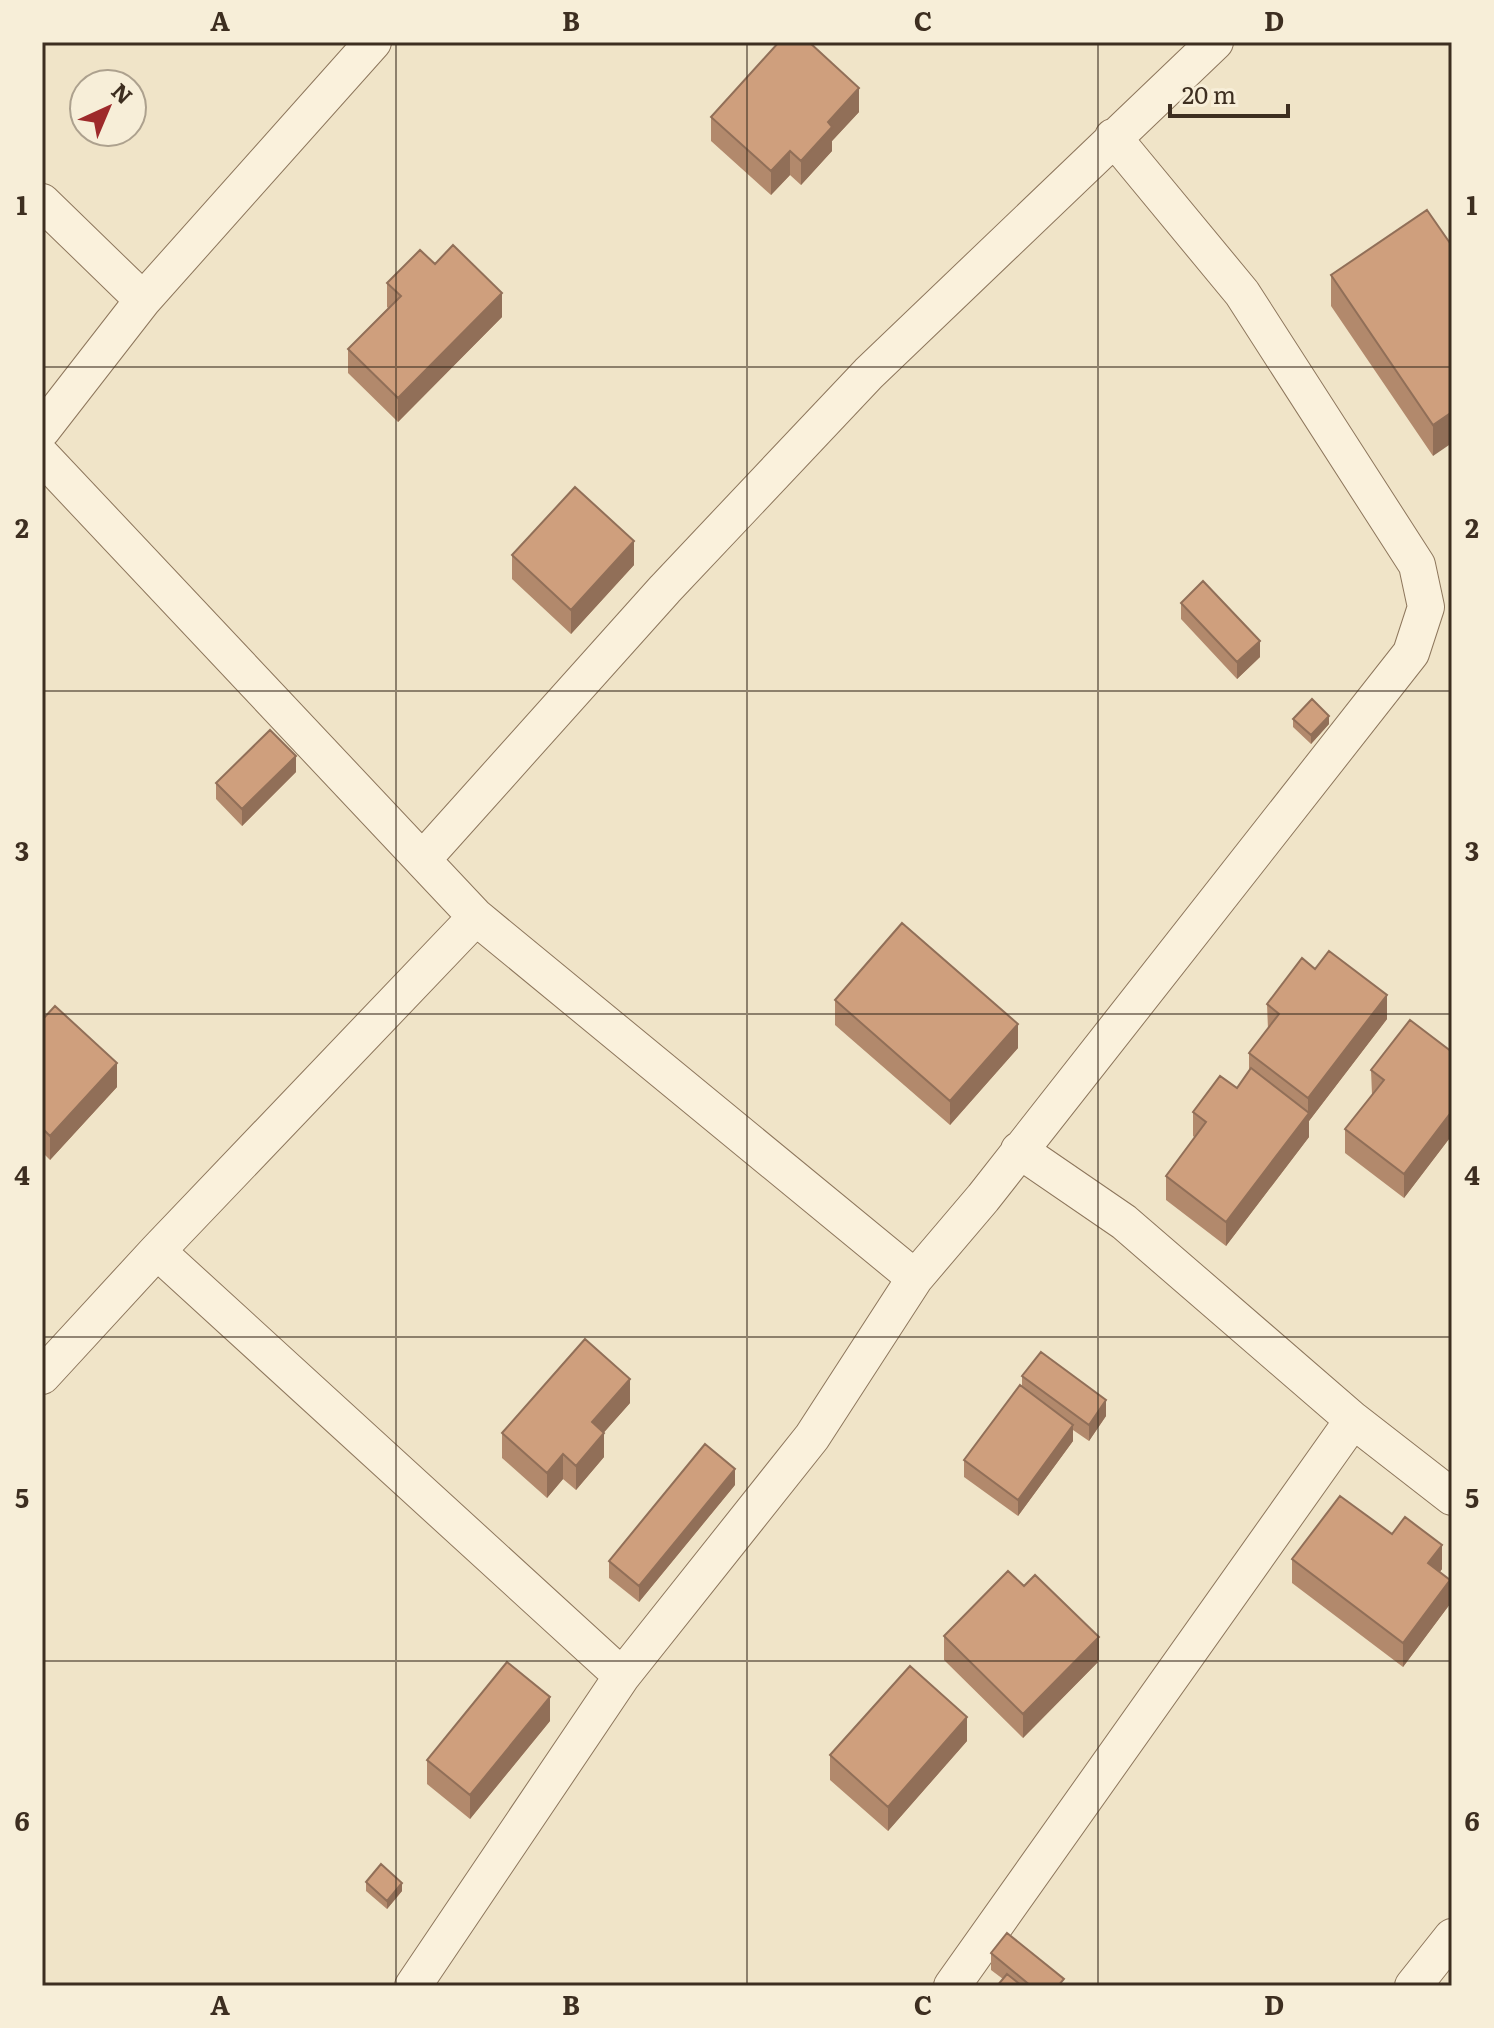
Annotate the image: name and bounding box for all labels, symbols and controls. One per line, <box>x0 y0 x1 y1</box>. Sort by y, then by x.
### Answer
text: A <box>210 0 230 39</box>
text: B <box>562 0 580 39</box>
text: C <box>914 0 932 39</box>
text: D <box>1264 0 1284 39</box>
north arrow <box>68 68 148 148</box>
scale bar <box>1170 68 1288 118</box>
text: N <box>105 74 141 111</box>
text: 20 m <box>1182 76 1236 111</box>
text: 1 <box>17 184 28 223</box>
text: 1 <box>1467 184 1478 223</box>
text: 2 <box>15 507 29 546</box>
text: 2 <box>1465 507 1479 546</box>
text: 3 <box>15 830 29 869</box>
text: 3 <box>1465 830 1479 869</box>
text: 4 <box>14 1154 30 1193</box>
text: 4 <box>1464 1154 1480 1193</box>
text: 5 <box>15 1477 29 1516</box>
text: 5 <box>1465 1477 1479 1516</box>
text: 6 <box>14 1800 30 1839</box>
text: 6 <box>1464 1800 1480 1839</box>
text: A <box>210 1984 230 2023</box>
text: B <box>562 1984 580 2023</box>
text: C <box>914 1984 932 2023</box>
text: D <box>1264 1984 1284 2023</box>

